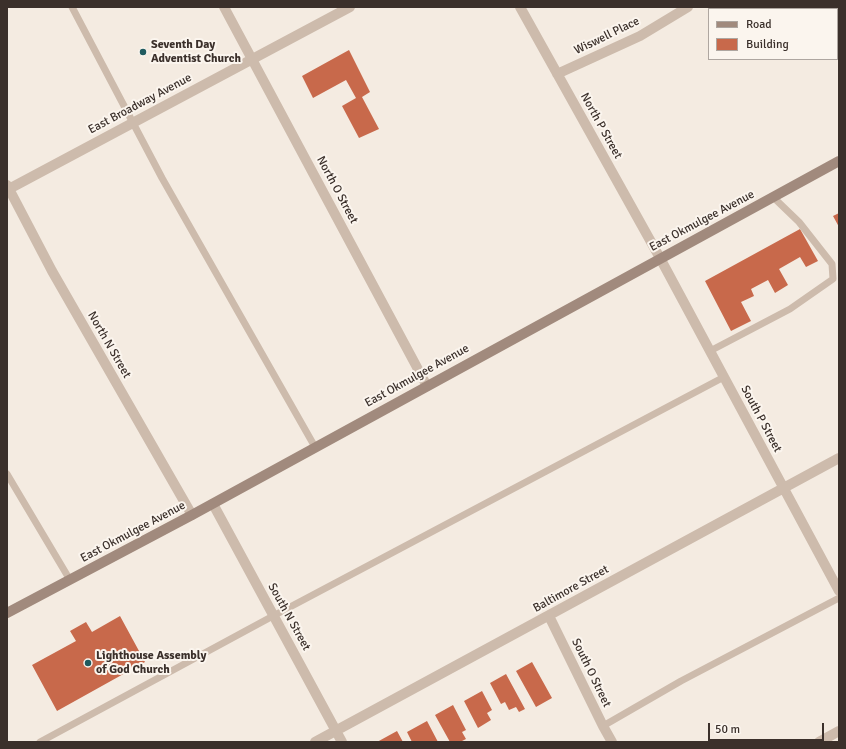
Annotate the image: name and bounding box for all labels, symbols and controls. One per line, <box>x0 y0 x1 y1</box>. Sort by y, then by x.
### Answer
legend <box>708 8 838 60</box>
street label: Wiswell Place <box>572 14 642 58</box>
text: Road <box>746 17 772 32</box>
text: Building <box>746 37 789 52</box>
place label: Seventh Day Adventist Church <box>151 38 241 66</box>
marker: Seventh Day Adventist Church <box>138 47 148 57</box>
street label: East Broadway Avenue <box>86 71 194 137</box>
street label: North P Street <box>577 91 625 161</box>
street label: North O Street <box>313 154 361 226</box>
street label: East Okmulgee Avenue <box>647 187 757 255</box>
street label: North N Street <box>84 309 134 381</box>
street label: East Okmulgee Avenue <box>362 341 472 411</box>
street label: South P Street <box>737 383 785 455</box>
street label: East Okmulgee Avenue <box>78 498 188 566</box>
street label: Baltimore Street <box>531 562 611 616</box>
street label: South N Street <box>265 581 313 653</box>
street label: South O Street <box>568 636 614 710</box>
place label: Lighthouse Assembly of God Church <box>96 649 206 677</box>
marker: Lighthouse Assembly of God Church <box>83 658 93 668</box>
scale bar <box>710 715 826 741</box>
text: 50 m <box>715 722 740 737</box>

